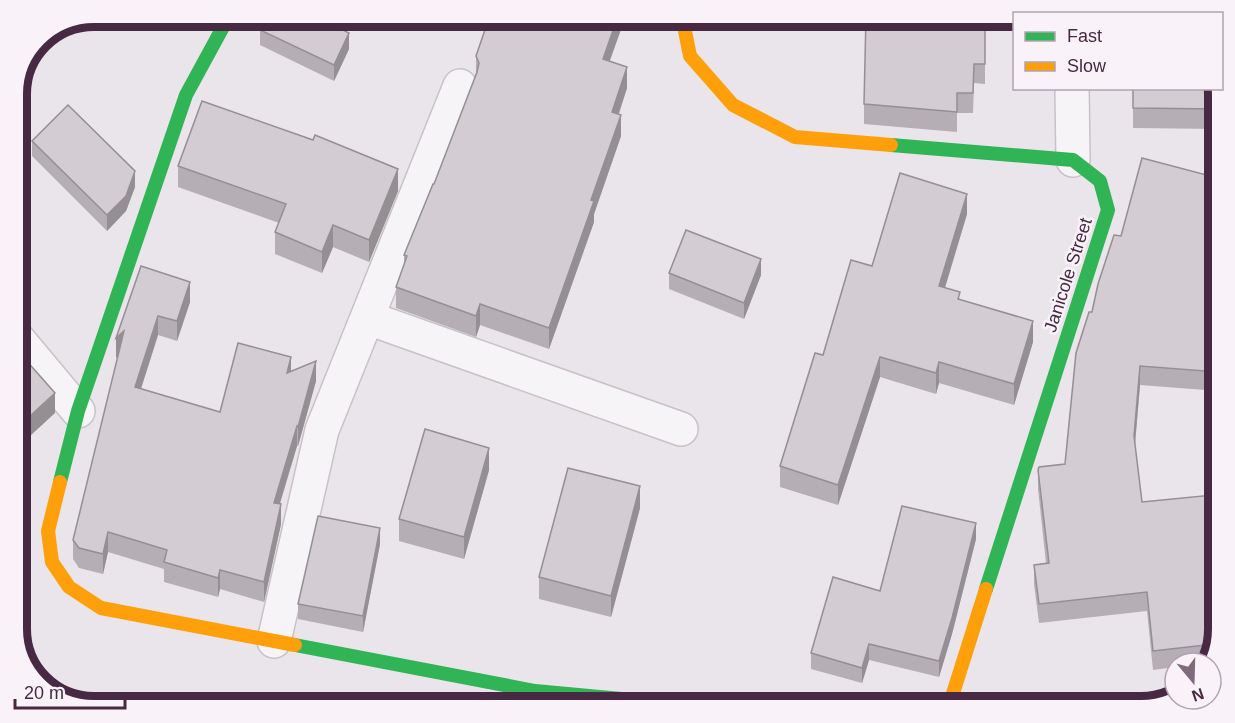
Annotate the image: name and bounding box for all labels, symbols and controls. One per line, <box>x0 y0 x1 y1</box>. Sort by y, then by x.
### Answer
legend <box>1013 12 1223 90</box>
text: Fast <box>1067 26 1102 46</box>
text: Slow <box>1067 56 1107 76</box>
street label: Janicole Street <box>1040 215 1096 335</box>
north arrow <box>1163 651 1223 711</box>
scale bar <box>15 672 124 710</box>
text: 20 m <box>24 683 64 703</box>
text: N <box>1189 685 1206 705</box>

